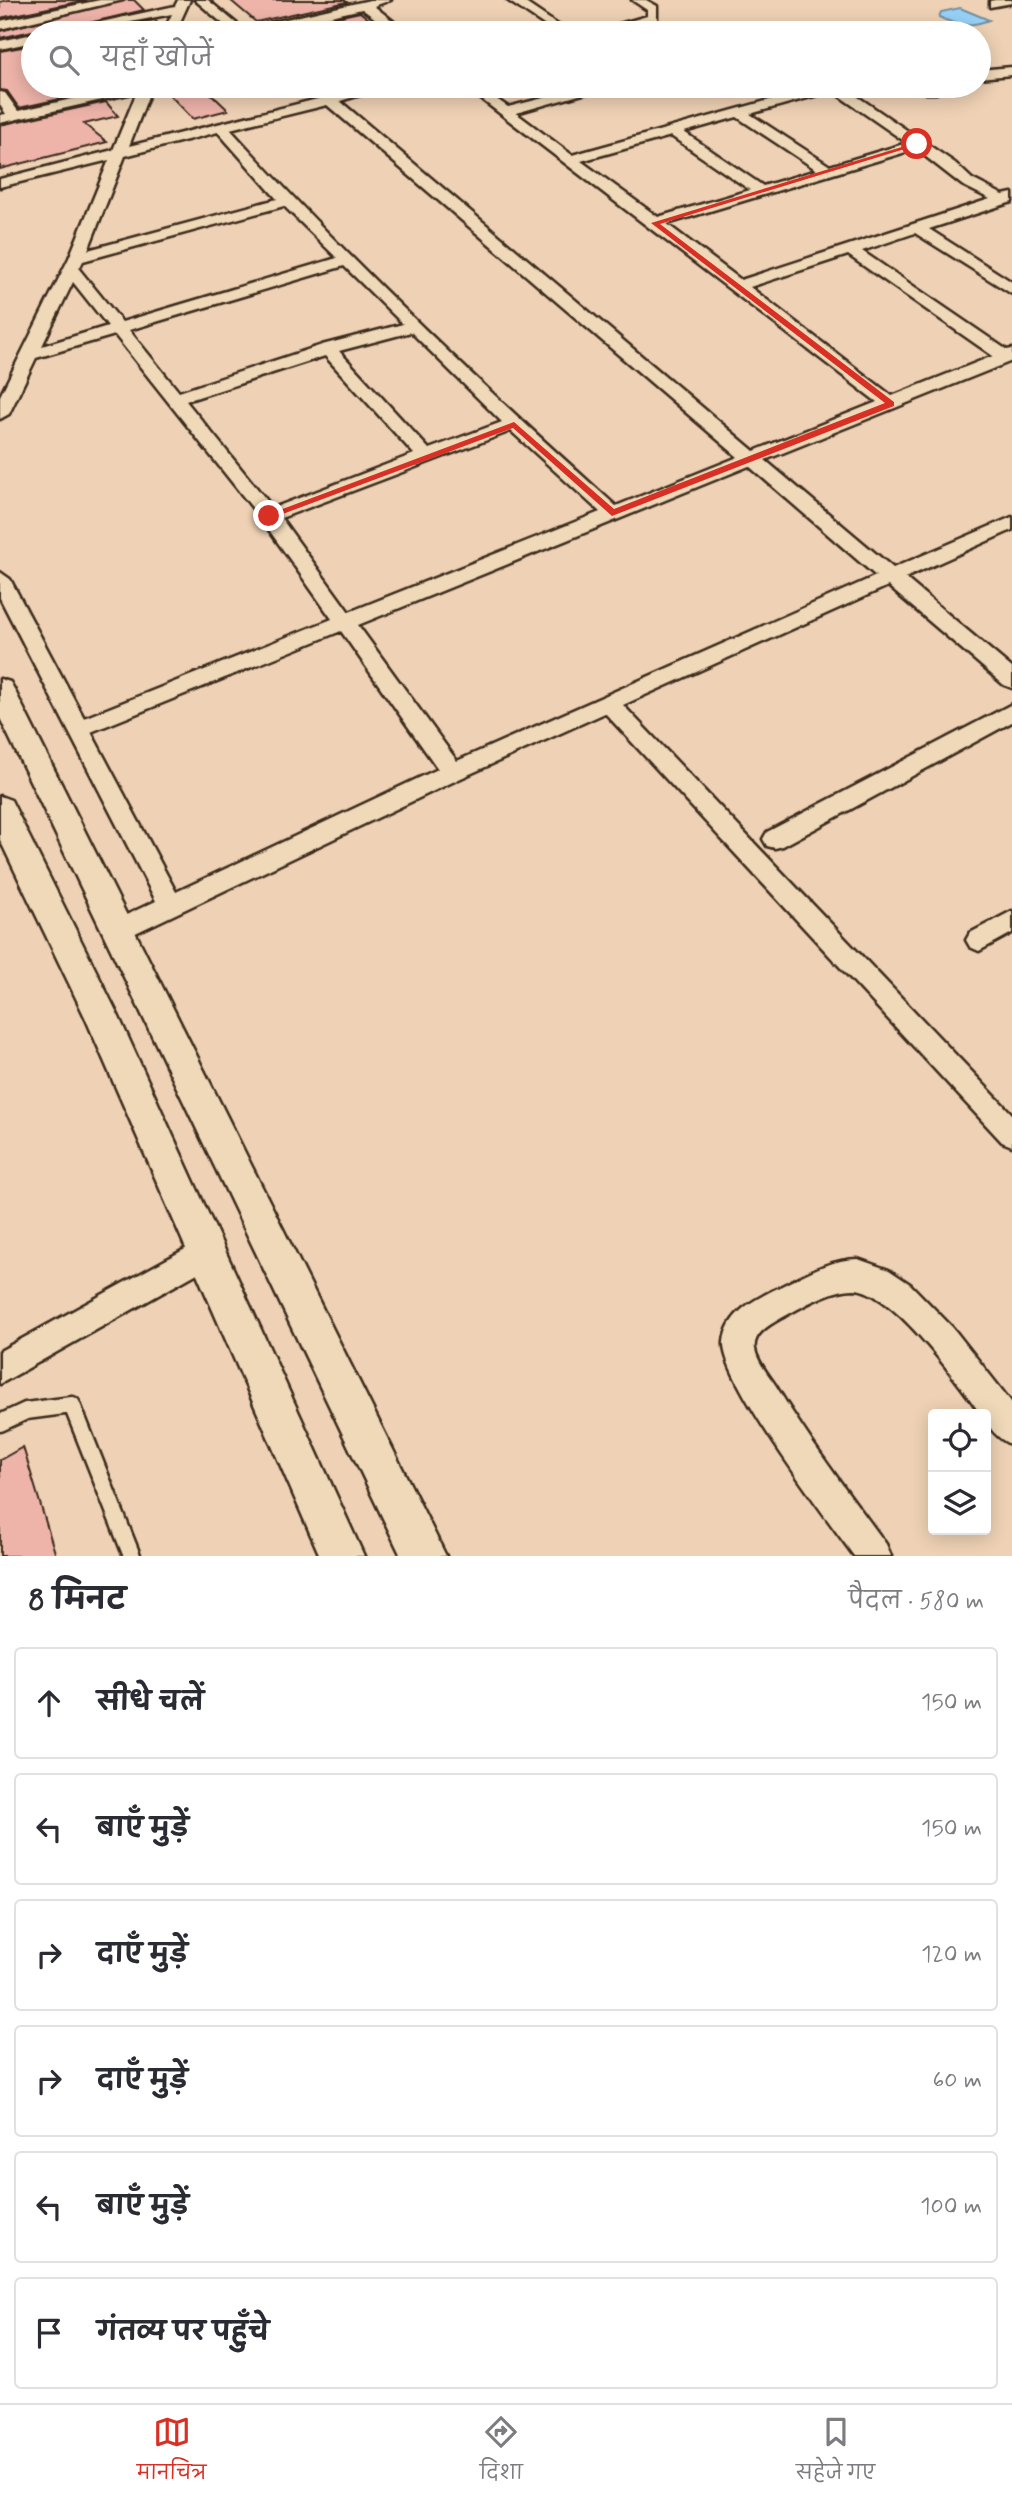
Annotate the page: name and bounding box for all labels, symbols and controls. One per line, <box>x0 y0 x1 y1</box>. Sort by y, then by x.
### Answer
search box <box>21 21 991 98</box>
icon: search <box>45 41 83 79</box>
text: यहाँ खोजें <box>101 42 213 76</box>
route start <box>901 128 932 159</box>
route end <box>253 500 284 531</box>
map controls <box>928 1409 991 1535</box>
button: locate <box>928 1409 991 1472</box>
button: layers <box>928 1472 991 1535</box>
text: 8 मिनट <box>28 1581 126 1620</box>
text: पैदल · 580 m <box>848 1587 984 1617</box>
icon: ahead <box>30 1684 68 1722</box>
text: सीधे चलें <box>97 1686 204 1720</box>
text: 150 m <box>921 1688 982 1718</box>
icon: left <box>30 1810 68 1848</box>
text: बाएँ मुड़ें <box>97 1812 189 1846</box>
text: 150 m <box>921 1814 982 1844</box>
icon: right <box>30 1936 68 1974</box>
text: दाएँ मुड़ें <box>97 1938 188 1972</box>
text: 120 m <box>921 1940 982 1970</box>
icon: right <box>30 2062 68 2100</box>
text: दाएँ मुड़ें <box>97 2064 188 2098</box>
text: 60 m <box>933 2066 982 2096</box>
icon: left <box>30 2188 68 2226</box>
text: बाएँ मुड़ें <box>97 2190 189 2224</box>
text: 100 m <box>920 2192 982 2222</box>
icon: arrive <box>30 2314 68 2352</box>
text: गंतव्य पर पहुँचे <box>97 2316 269 2350</box>
tab: मानचित्र <box>137 2413 206 2493</box>
tab: दिशा <box>480 2413 523 2493</box>
tab: सहेजे गए <box>796 2413 875 2493</box>

